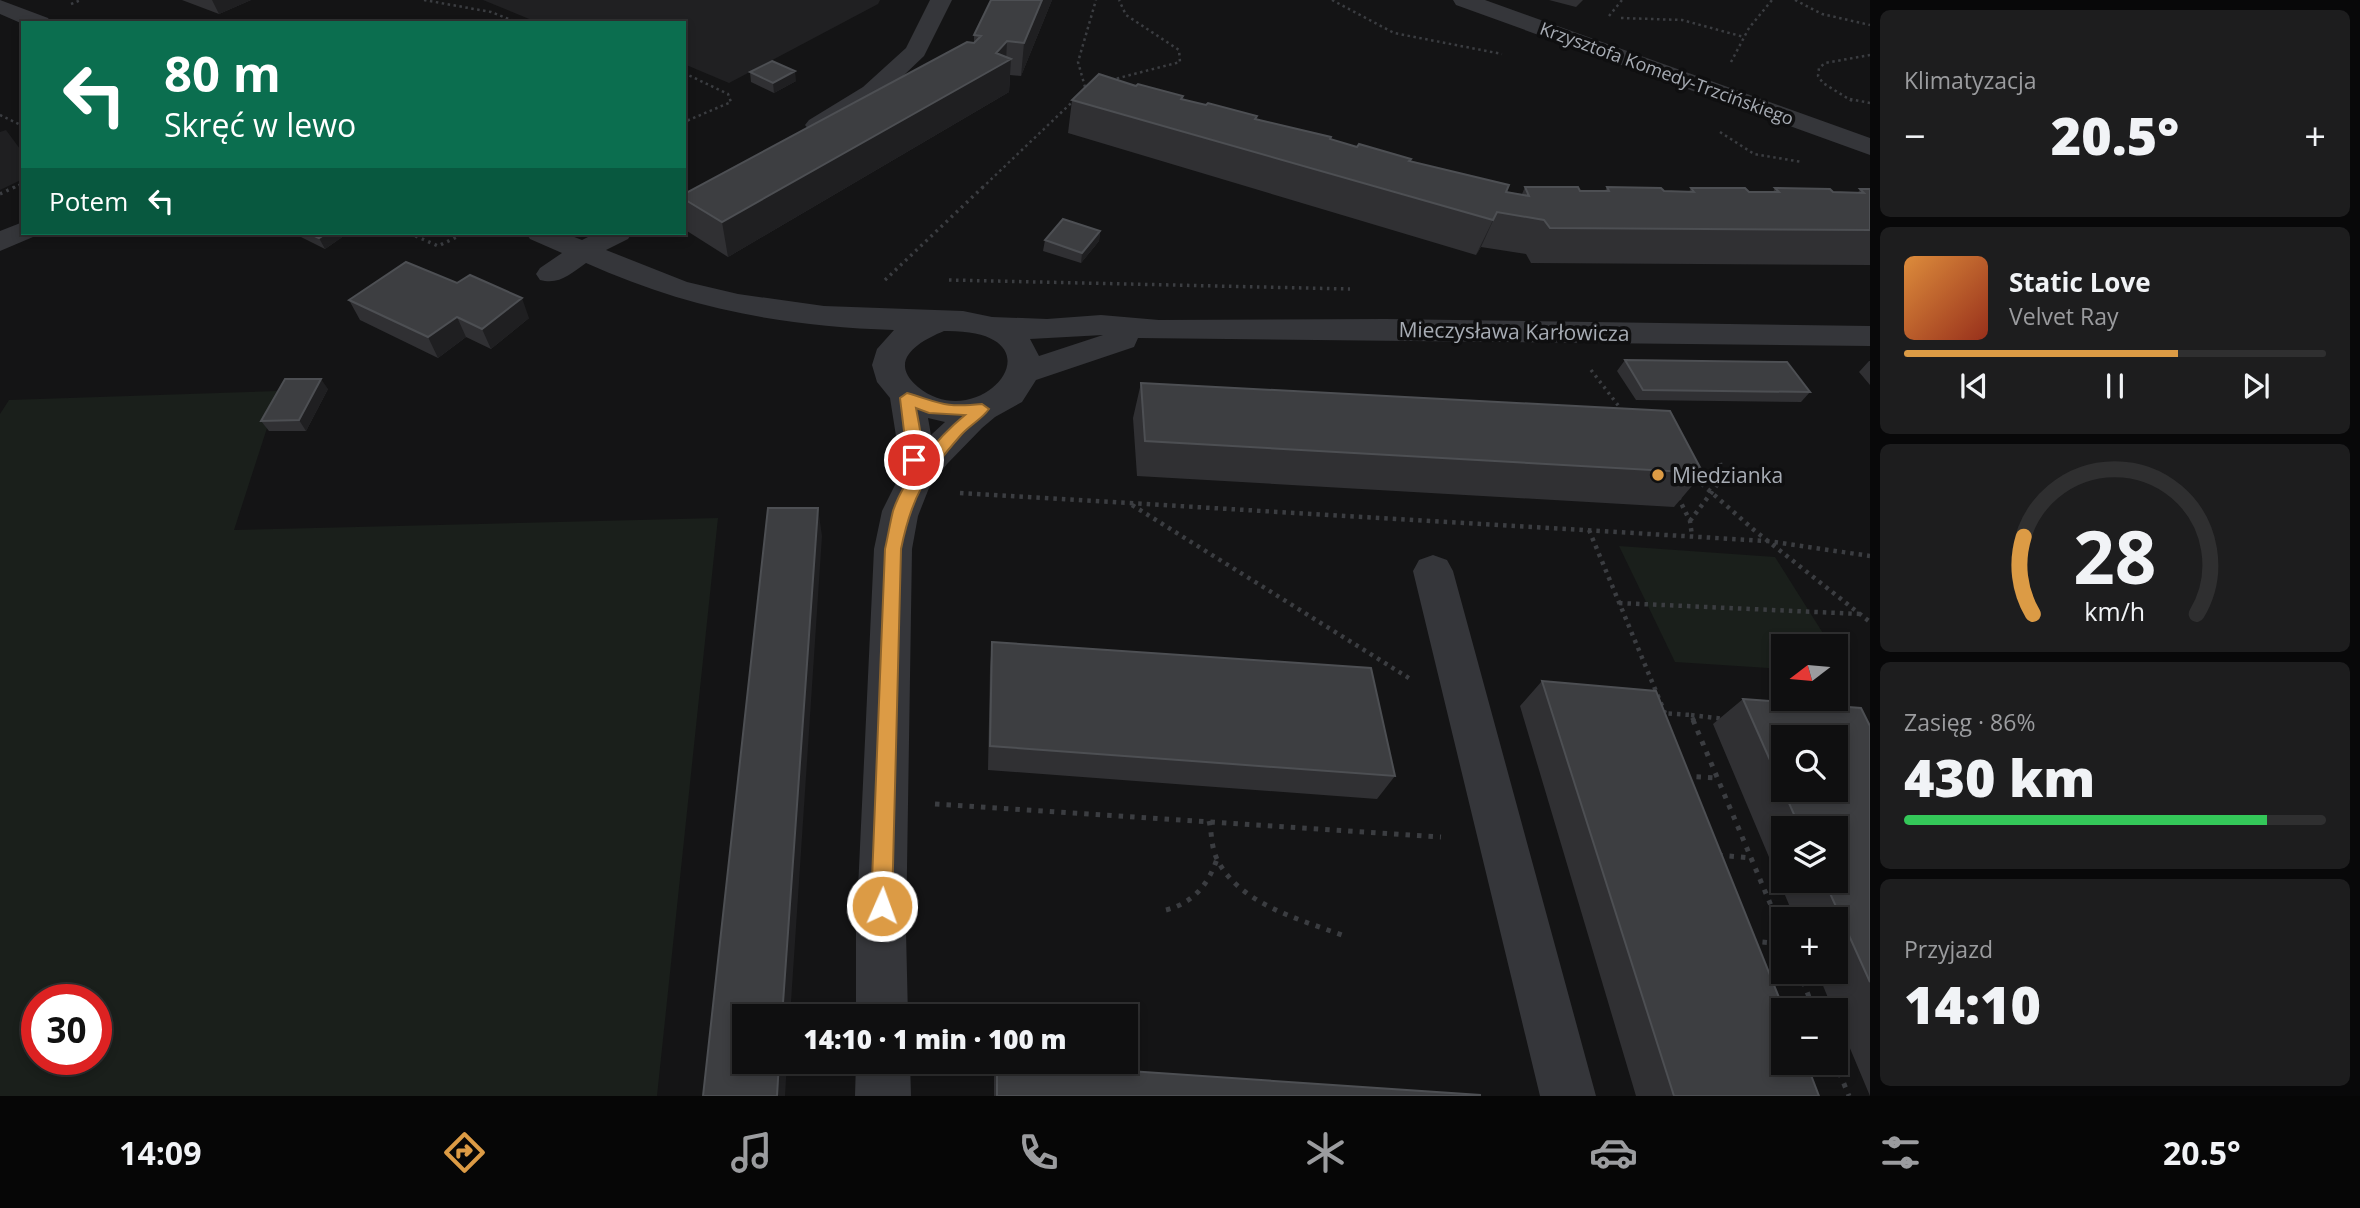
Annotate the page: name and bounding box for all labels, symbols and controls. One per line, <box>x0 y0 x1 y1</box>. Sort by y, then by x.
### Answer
street label: Krzysztofa Komedy-Trzcińskiego <box>1537 16 1797 130</box>
text: 80 m <box>164 40 281 106</box>
icon: left <box>49 49 140 140</box>
text: Klimatyzacja <box>1904 64 2037 96</box>
text: 20.5° <box>2051 99 2179 170</box>
text: Skręć w lewo <box>164 103 356 146</box>
text: − <box>1904 109 1926 161</box>
text: + <box>2304 109 2326 161</box>
icon: left <box>142 182 180 220</box>
text: Potem <box>49 183 128 219</box>
text: Static Love <box>2009 264 2151 300</box>
text: Velvet Ray <box>2009 300 2119 332</box>
street label: Mieczysława Karłowicza <box>1398 315 1630 347</box>
icon: previous <box>1955 367 1993 405</box>
icon: pause <box>2096 367 2134 405</box>
icon: next <box>2237 367 2275 405</box>
pin <box>884 430 944 490</box>
icon: arrive <box>895 441 933 479</box>
place label: Miedzianka <box>1672 461 1783 489</box>
marker: Miedzianka <box>1650 467 1666 483</box>
text: 28 <box>2073 506 2157 605</box>
text: km/h <box>2085 594 2145 628</box>
north arrow <box>1771 634 1848 710</box>
map controls <box>1771 634 1848 1075</box>
text: Zasięg · 86% <box>1904 706 2035 738</box>
button: search <box>1771 725 1848 802</box>
text: 430 km <box>1904 741 2095 812</box>
button: layers <box>1771 816 1848 893</box>
position arrow <box>845 869 919 943</box>
button: + <box>1771 907 1848 984</box>
text: Przyjazd <box>1904 933 1993 965</box>
text: 14:10 <box>1904 968 2041 1039</box>
speed limit sign: 30 <box>21 984 112 1075</box>
button: − <box>1771 998 1848 1075</box>
text: 14:10 · 1 min · 100 m <box>804 1021 1066 1057</box>
icon: directions <box>440 1128 489 1177</box>
icon: music <box>727 1128 776 1177</box>
icon: phone <box>1014 1128 1063 1177</box>
icon: climate <box>1301 1128 1350 1177</box>
icon: car <box>1589 1128 1638 1177</box>
icon: filters <box>1876 1128 1925 1177</box>
text: 14:09 <box>119 1131 201 1174</box>
text: 20.5° <box>2163 1131 2241 1174</box>

